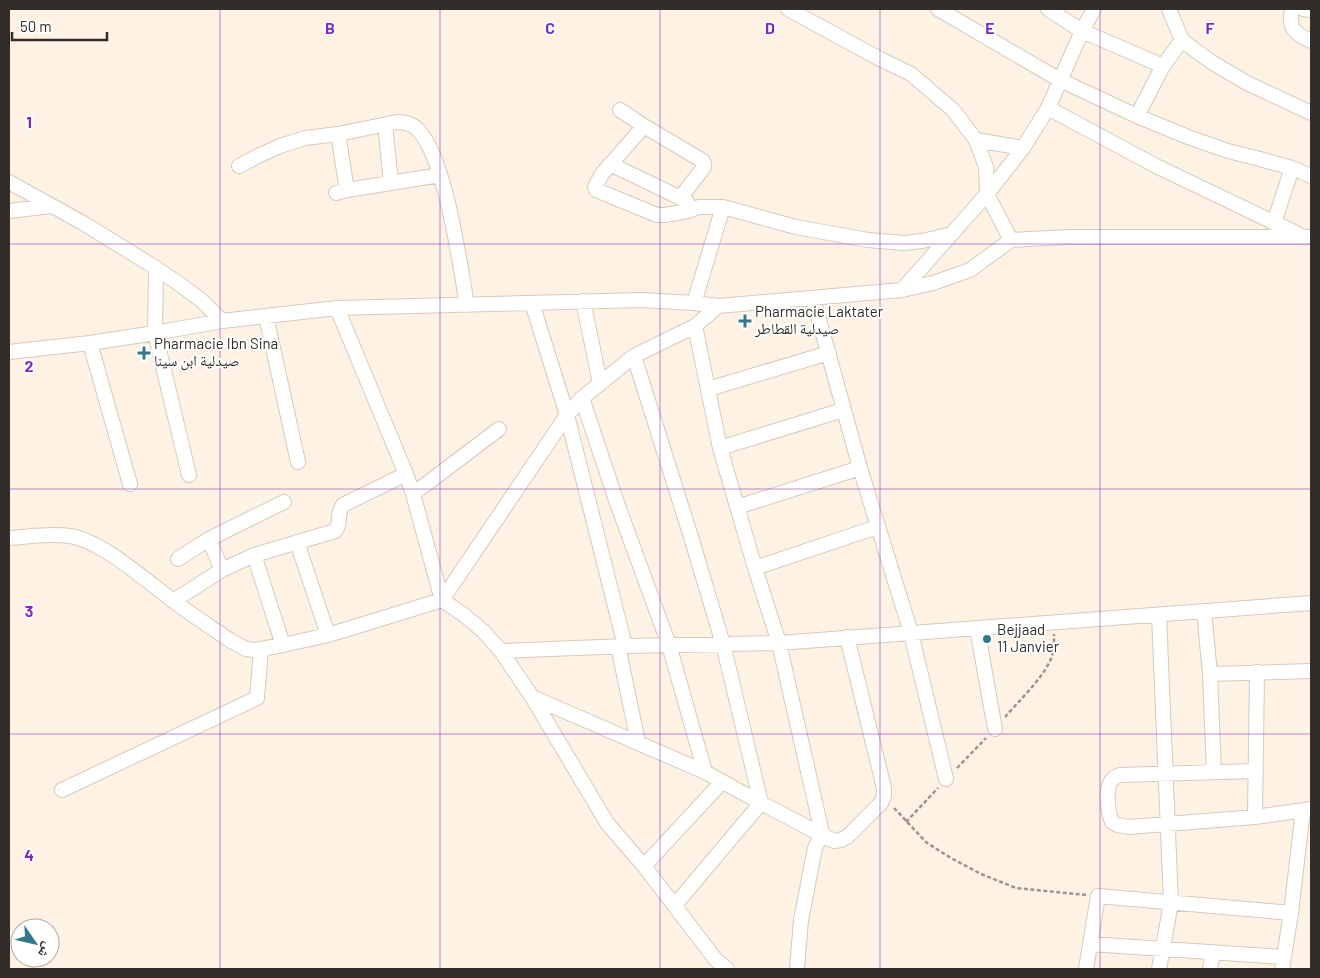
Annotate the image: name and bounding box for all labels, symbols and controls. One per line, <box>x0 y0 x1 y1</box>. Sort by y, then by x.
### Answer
scale bar <box>12 10 108 42</box>
text: 50 m <box>20 17 52 35</box>
text: B <box>325 18 335 37</box>
text: C <box>545 18 555 37</box>
text: D <box>765 18 775 37</box>
text: E <box>985 18 995 37</box>
text: F <box>1206 18 1215 37</box>
text: 1 <box>26 112 32 131</box>
place label: Pharmacie Laktater صيدلية القطاطر <box>754 302 884 338</box>
marker: Pharmacie Laktater صيدلية القطاطر <box>739 315 751 327</box>
place label: Pharmacie Ibn Sina صيدلية ابن سينا <box>154 334 278 371</box>
marker: Pharmacie Ibn Sina صيدلية ابن سينا <box>138 347 150 359</box>
text: 2 <box>25 356 34 375</box>
text: 3 <box>25 601 33 620</box>
place label: Bejjaad 11 Janvier <box>997 620 1060 655</box>
marker: Bejjaad 11 Janvier <box>981 633 993 645</box>
text: 4 <box>24 845 34 864</box>
north arrow <box>10 918 60 968</box>
text: ش <box>34 939 57 962</box>

